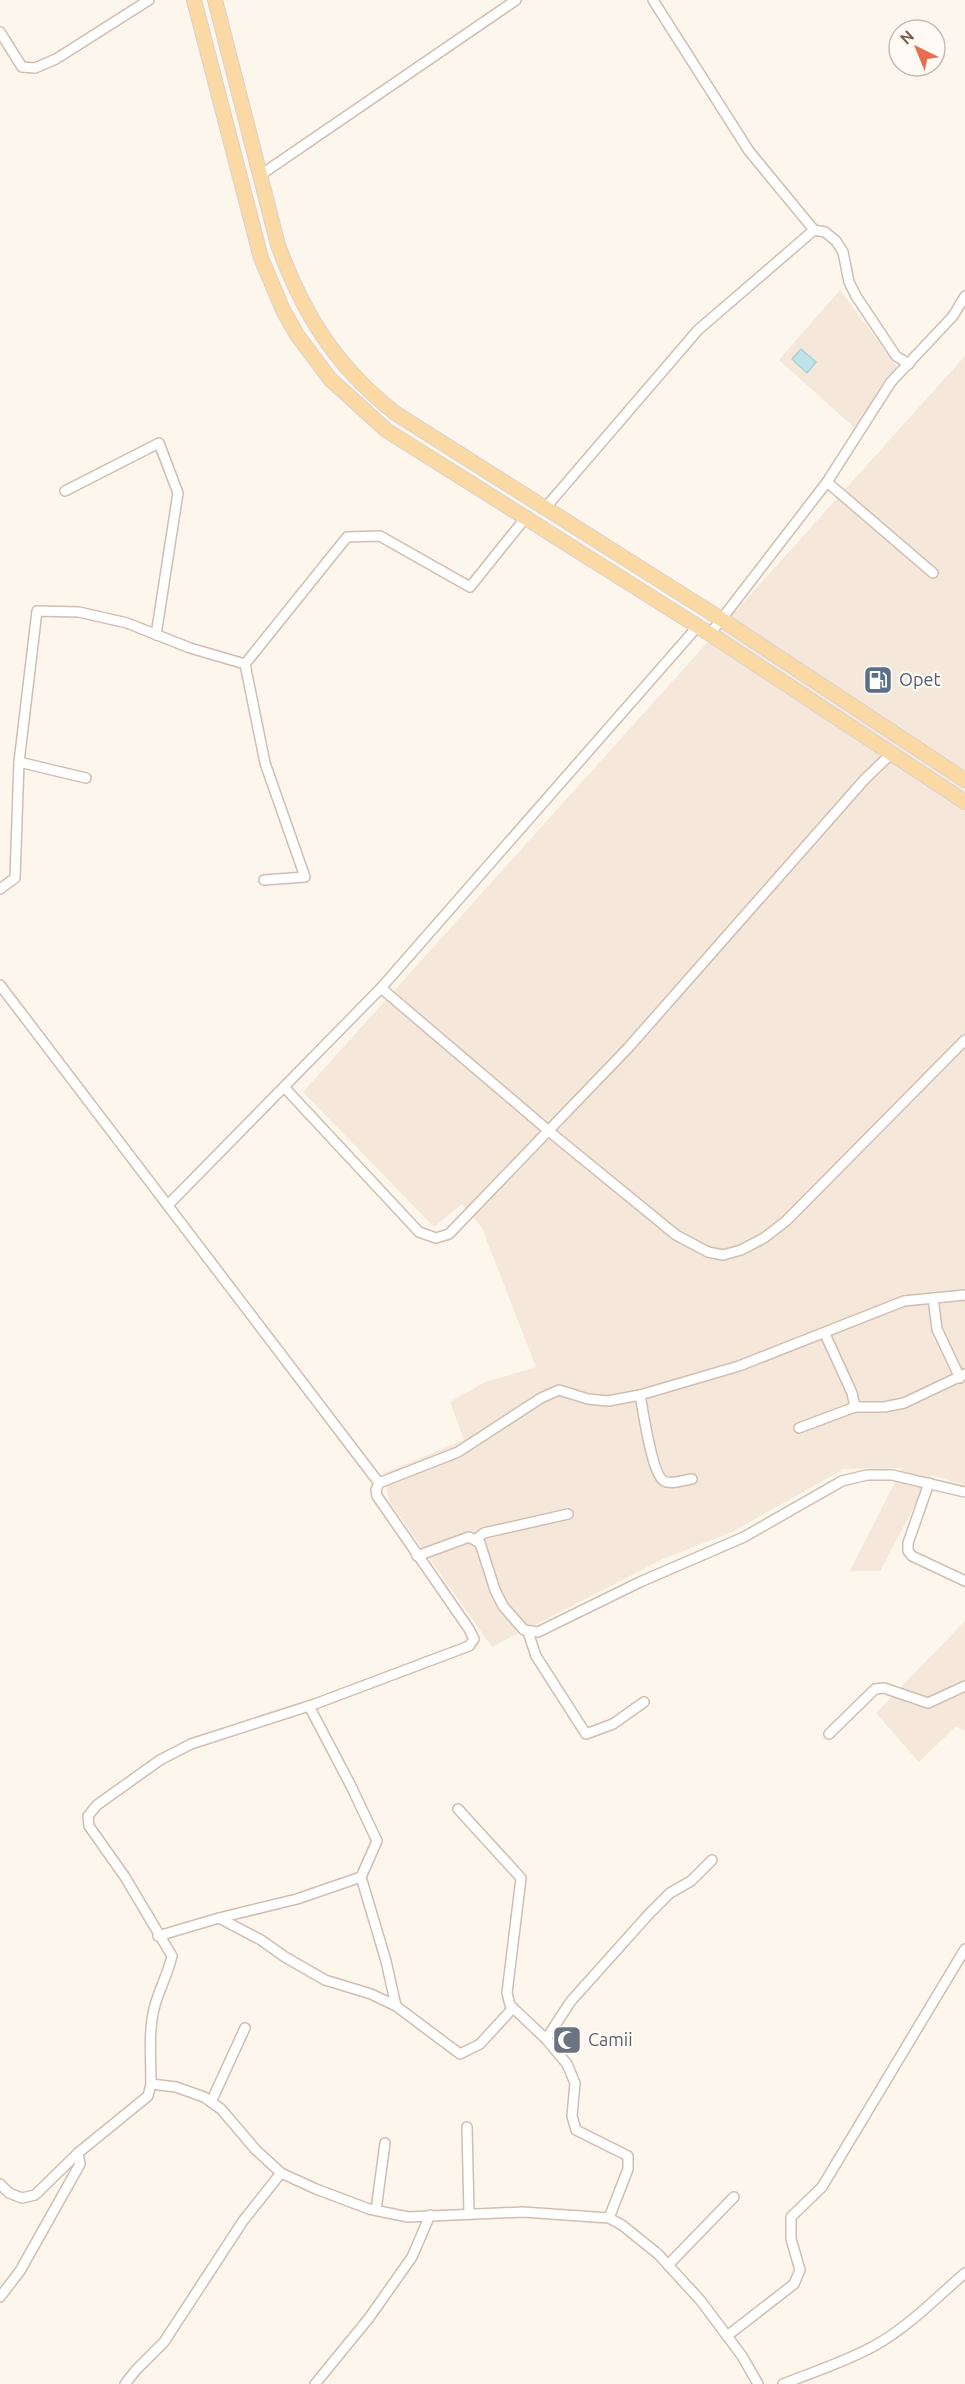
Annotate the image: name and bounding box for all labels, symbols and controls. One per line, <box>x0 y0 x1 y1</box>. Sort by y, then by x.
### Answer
north arrow <box>887 18 947 78</box>
text: N <box>896 26 917 48</box>
fuel station icon: Opet <box>862 664 894 696</box>
place label: Opet <box>899 669 941 689</box>
mosque icon: Camii <box>551 2024 583 2056</box>
place label: Camii <box>588 2029 633 2049</box>

